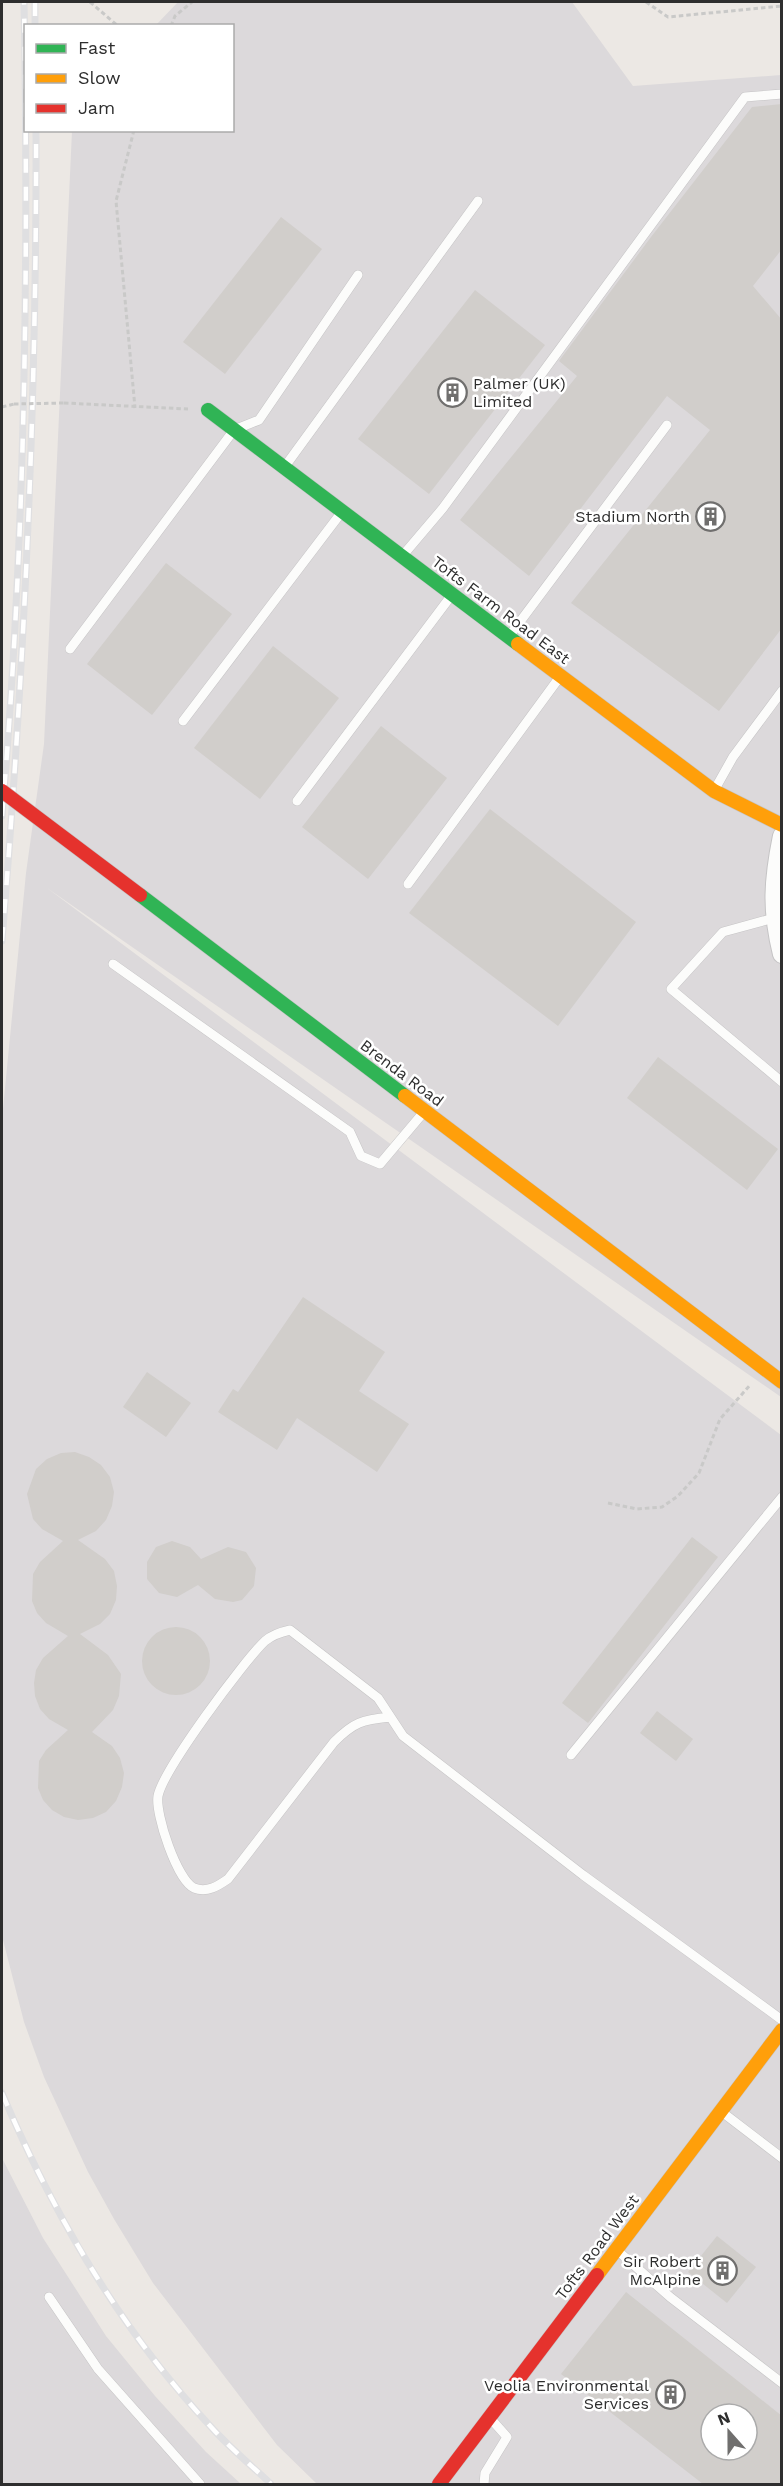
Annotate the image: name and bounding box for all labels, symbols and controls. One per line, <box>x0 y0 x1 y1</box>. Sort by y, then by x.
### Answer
legend <box>24 24 234 132</box>
text: Fast <box>78 37 116 58</box>
text: Slow <box>78 67 121 88</box>
text: Jam <box>78 97 115 118</box>
place label: Palmer (UK) Limited <box>473 374 566 411</box>
building icon: Palmer (UK) Limited <box>436 376 468 408</box>
building icon: Stadium North <box>695 500 727 532</box>
place label: Stadium North <box>575 507 690 526</box>
street label: Tofts Farm Road East <box>428 552 574 668</box>
street label: Brenda Road <box>357 1036 447 1110</box>
street label: Tofts Road West <box>551 2190 643 2303</box>
place label: Sir Robert McAlpine <box>623 2252 701 2289</box>
building icon: Sir Robert McAlpine <box>706 2254 738 2286</box>
place label: Veolia Environmental Services <box>484 2376 649 2413</box>
building icon: Veolia Environmental Services <box>654 2378 686 2410</box>
north arrow <box>699 2402 759 2462</box>
text: N <box>715 2407 733 2429</box>

